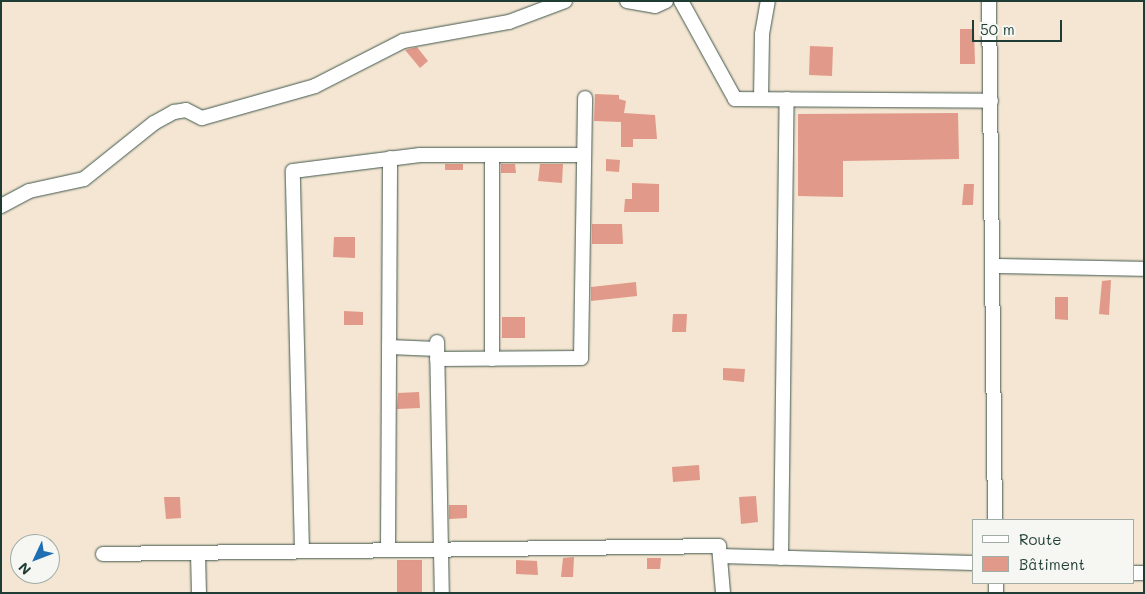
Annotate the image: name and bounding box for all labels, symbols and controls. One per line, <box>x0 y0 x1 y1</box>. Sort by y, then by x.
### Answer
scale bar <box>975 10 1065 42</box>
text: 50 m <box>980 19 1015 39</box>
legend <box>972 519 1135 584</box>
text: Route <box>1019 529 1062 549</box>
north arrow <box>10 534 60 584</box>
text: Bâtiment <box>1019 554 1085 574</box>
text: N <box>14 559 35 579</box>

